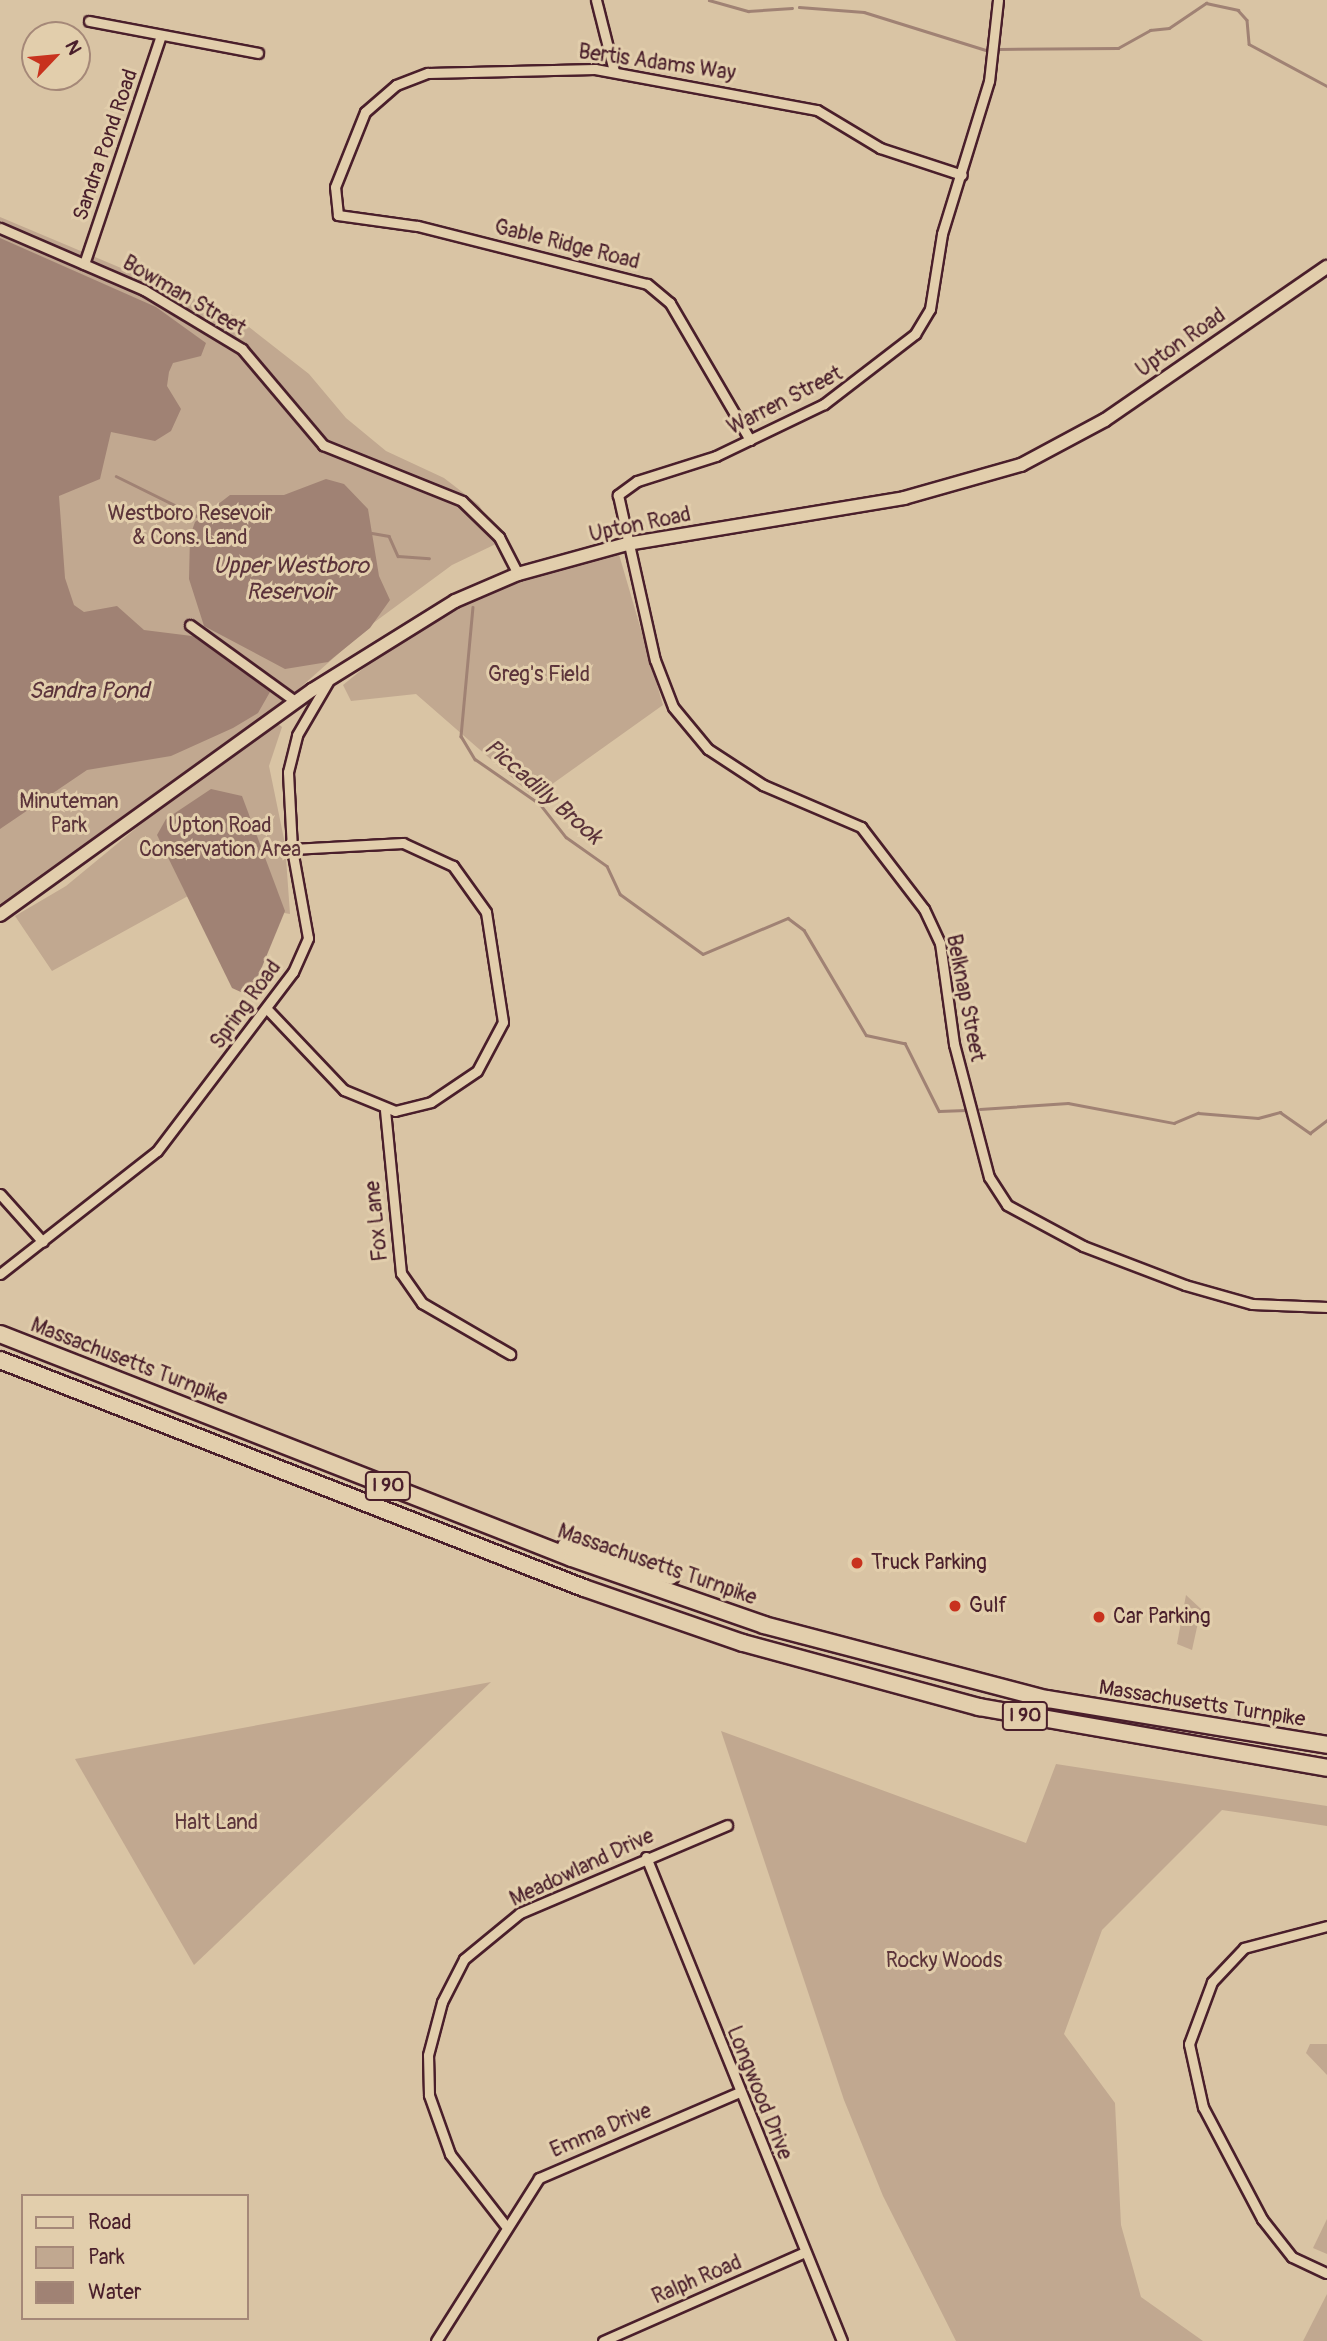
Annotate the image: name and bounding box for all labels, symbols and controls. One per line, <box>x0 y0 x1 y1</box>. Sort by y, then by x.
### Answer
north arrow <box>21 21 91 91</box>
text: N <box>59 37 87 59</box>
street label: Bertis Adams Way <box>577 39 737 87</box>
street label: Sandra Pond Road <box>68 66 144 224</box>
street label: Gable Ridge Road <box>492 215 642 275</box>
street label: Bowman Street <box>118 251 250 341</box>
street label: Upton Road <box>1131 303 1231 383</box>
street label: Warren Street <box>723 361 847 441</box>
park label: Westboro Resevoir & Cons. Land <box>108 501 272 551</box>
street label: Upton Road <box>587 502 693 548</box>
water label: Upper Westboro Reservoir <box>213 552 369 606</box>
park label: Greg's Field <box>488 662 590 688</box>
water label: Sandra Pond <box>29 677 149 705</box>
water label: Piccadilly Brook <box>478 733 608 851</box>
park label: Minuteman Park <box>19 789 119 839</box>
park label: Upton Road Conservation Area <box>139 813 301 863</box>
street label: Belknap Street <box>940 932 990 1064</box>
street label: Spring Road <box>205 956 287 1054</box>
street label: Fox Lane <box>360 1179 394 1263</box>
street label: Massachusetts Turnpike <box>27 1313 231 1411</box>
road number: I 90 <box>364 1470 412 1502</box>
street label: Massachusetts Turnpike <box>554 1519 760 1611</box>
place label: Truck Parking <box>871 1550 987 1576</box>
marker: Truck Parking <box>849 1555 865 1571</box>
place label: Gulf <box>969 1593 1007 1619</box>
marker: Gulf <box>947 1598 963 1614</box>
place label: Car Parking <box>1113 1604 1211 1630</box>
marker: Car Parking <box>1091 1609 1107 1625</box>
street label: Massachusetts Turnpike <box>1097 1675 1307 1733</box>
road number: I 90 <box>1000 1700 1050 1732</box>
park label: Halt Land <box>174 1810 258 1836</box>
street label: Meadowland Drive <box>506 1824 658 1912</box>
park label: Rocky Woods <box>886 1948 1002 1974</box>
street label: Longwood Drive <box>721 2023 797 2163</box>
street label: Emma Drive <box>547 2098 655 2164</box>
legend <box>21 2194 248 2320</box>
text: Road <box>88 2209 132 2236</box>
text: Park <box>88 2244 125 2271</box>
street label: Ralph Road <box>648 2250 746 2310</box>
text: Water <box>88 2279 141 2306</box>

